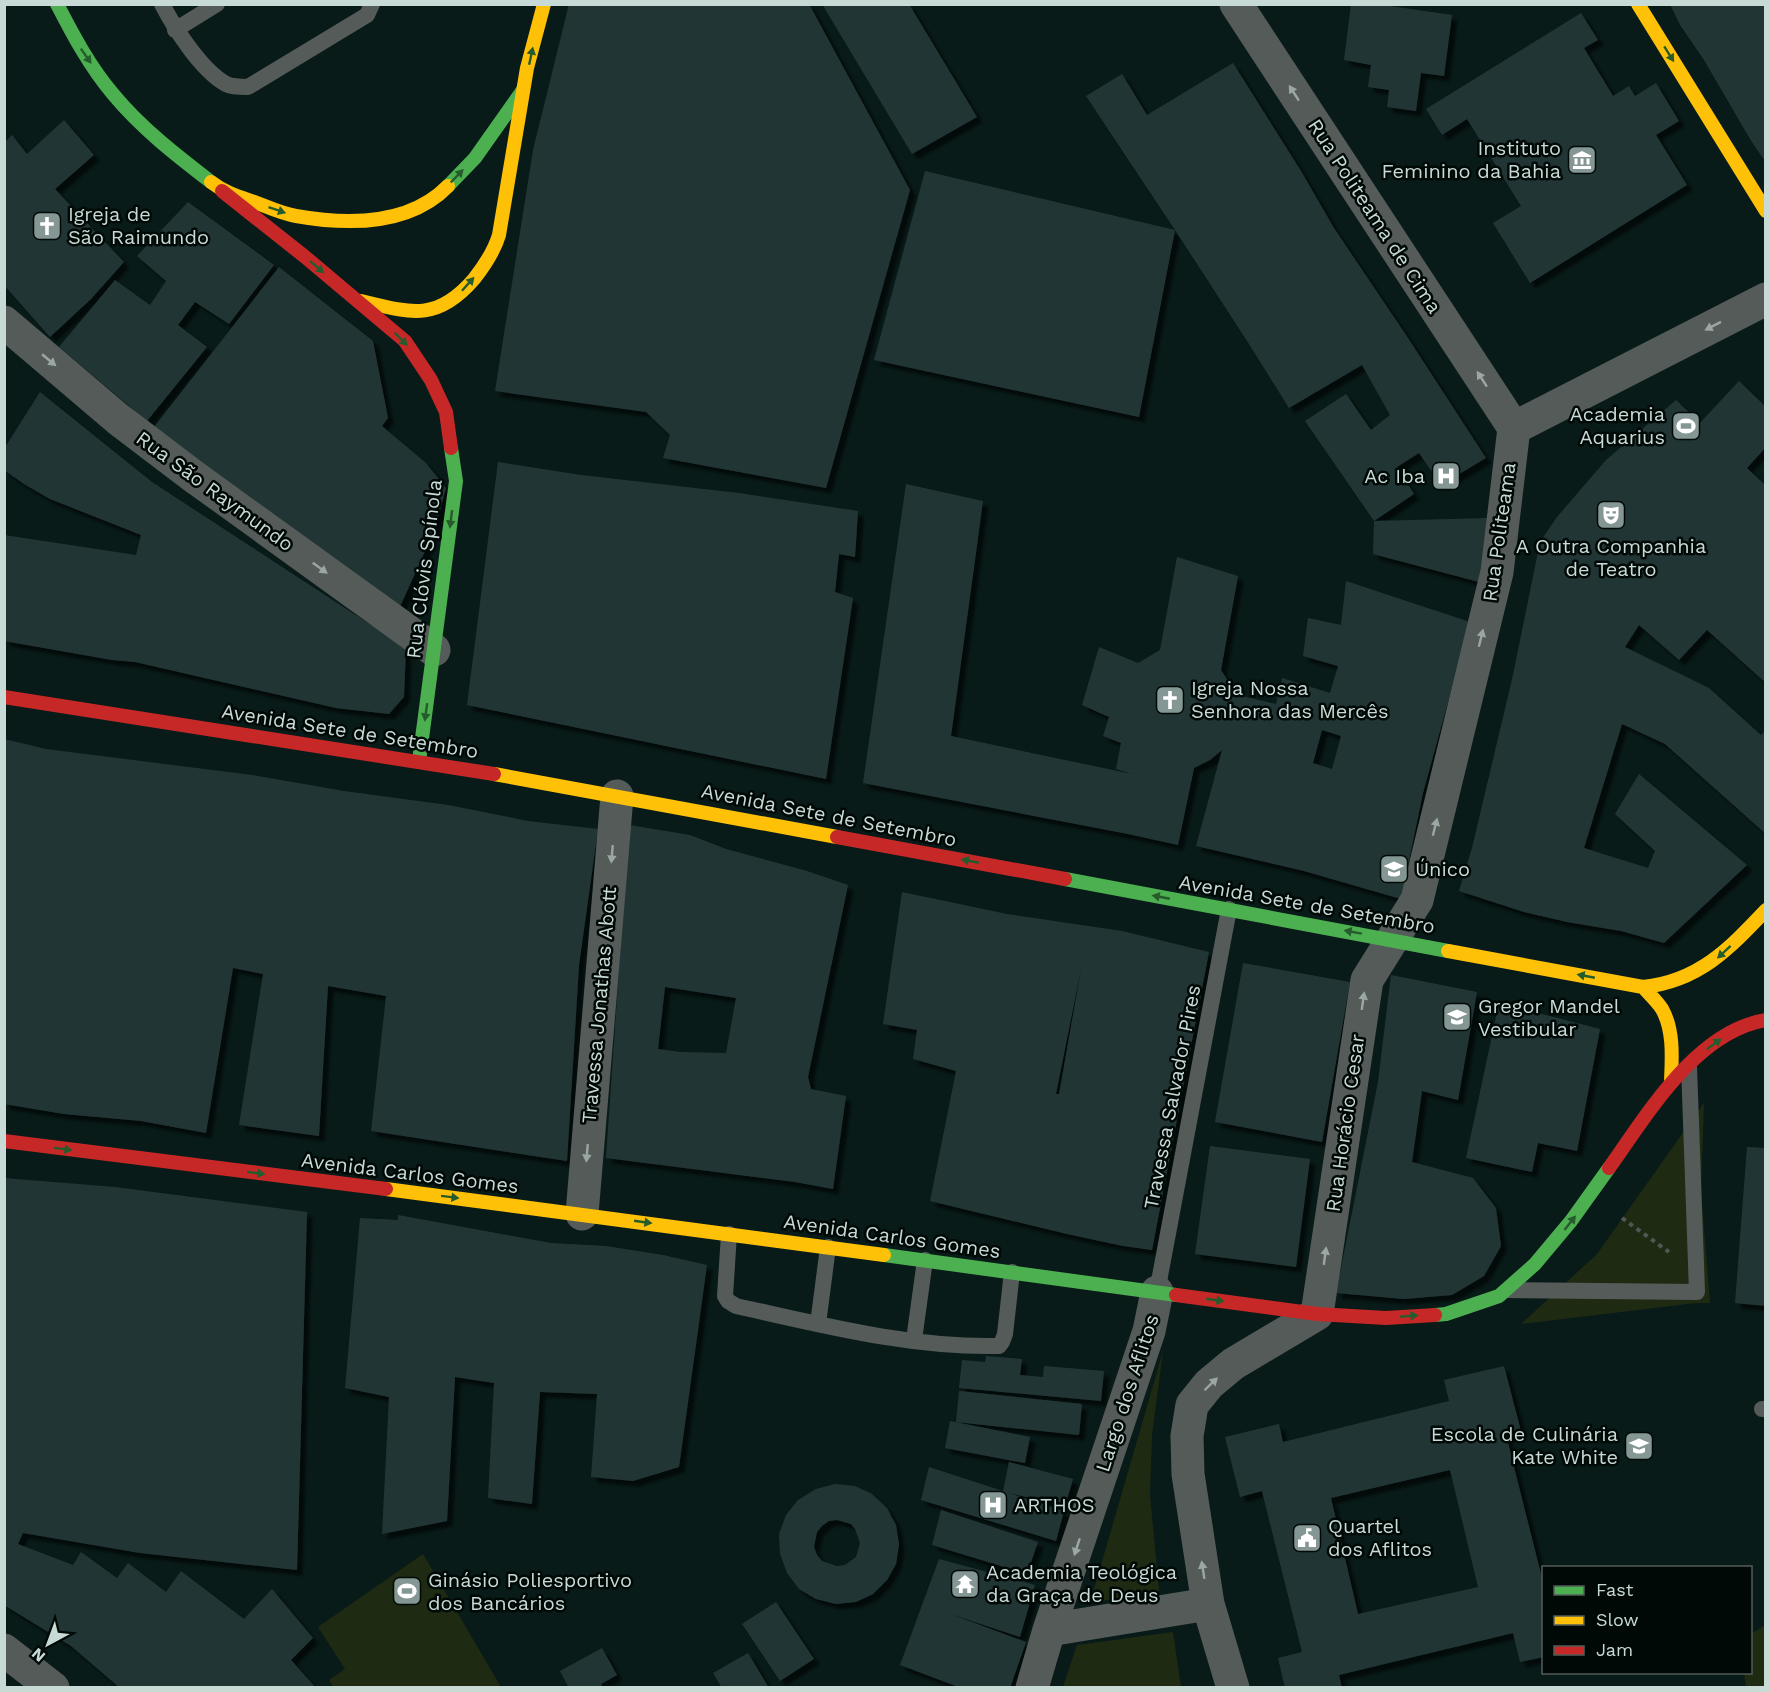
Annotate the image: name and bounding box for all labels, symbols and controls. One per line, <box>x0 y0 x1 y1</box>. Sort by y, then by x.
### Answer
one-way arrow <box>1663 46 1674 62</box>
one-way arrow <box>80 47 92 63</box>
one-way arrow <box>526 47 536 66</box>
one-way arrow <box>1289 85 1300 101</box>
street label: Rua Politeama de Cima <box>1303 114 1447 318</box>
place label: Instituto Feminino da Bahia <box>1381 136 1561 183</box>
museum icon: Instituto Feminino da Bahia <box>1566 144 1598 176</box>
one-way arrow <box>450 168 464 183</box>
place label: Igreja de São Raimundo <box>68 202 209 249</box>
one-way arrow <box>269 206 287 215</box>
church icon: Igreja de São Raimundo <box>31 210 63 242</box>
one-way arrow <box>309 260 325 273</box>
one-way arrow <box>461 277 474 292</box>
one-way arrow <box>1705 321 1722 331</box>
one-way arrow <box>393 331 407 345</box>
one-way arrow <box>41 354 57 367</box>
one-way arrow <box>1476 371 1488 387</box>
place label: Academia Aquarius <box>1570 402 1665 449</box>
sports icon: Academia Aquarius <box>1670 410 1702 442</box>
street label: Rua São Raymundo <box>132 426 298 556</box>
hospital icon: Ac Iba <box>1430 460 1462 492</box>
street label: Rua Politeama <box>1477 461 1521 603</box>
place label: Ac Iba <box>1364 464 1425 488</box>
street label: Rua Clóvis Spínola <box>401 478 447 660</box>
theatre icon: A Outra Companhia de Teatro <box>1595 499 1627 531</box>
one-way arrow <box>446 510 456 529</box>
place label: A Outra Companhia de Teatro <box>1516 534 1706 581</box>
one-way arrow <box>312 562 328 574</box>
one-way arrow <box>1477 629 1487 647</box>
place label: Igreja Nossa Senhora das Mercês <box>1191 676 1388 723</box>
church icon: Igreja Nossa Senhora das Mercês <box>1154 684 1186 716</box>
street label: Avenida Sete de Setembro <box>220 699 480 763</box>
one-way arrow <box>421 703 430 722</box>
street label: Avenida Sete de Setembro <box>699 778 959 852</box>
one-way arrow <box>1431 817 1440 836</box>
one-way arrow <box>607 845 617 864</box>
school or university icon: Único <box>1378 853 1410 885</box>
one-way arrow <box>960 856 979 865</box>
place label: Único <box>1415 857 1470 881</box>
street label: Avenida Sete de Setembro <box>1177 870 1437 938</box>
street label: Travessa Jonathas Abott <box>577 885 621 1125</box>
one-way arrow <box>1152 892 1171 901</box>
one-way arrow <box>1343 927 1362 936</box>
one-way arrow <box>1717 944 1731 958</box>
one-way arrow <box>1576 971 1595 980</box>
street label: Travessa Salvador Pires <box>1138 983 1206 1211</box>
one-way arrow <box>1359 991 1368 1010</box>
place label: Gregor Mandel Vestibular <box>1478 994 1620 1041</box>
school or university icon: Gregor Mandel Vestibular <box>1441 1001 1473 1033</box>
street label: Rua Horácio Cesar <box>1321 1032 1369 1214</box>
one-way arrow <box>1707 1038 1722 1050</box>
one-way arrow <box>582 1143 592 1162</box>
one-way arrow <box>53 1144 72 1153</box>
street label: Avenida Carlos Gomes <box>300 1148 520 1198</box>
one-way arrow <box>247 1168 266 1177</box>
one-way arrow <box>440 1192 459 1202</box>
street label: Avenida Carlos Gomes <box>782 1209 1002 1263</box>
one-way arrow <box>1563 1215 1576 1231</box>
one-way arrow <box>633 1218 652 1227</box>
one-way arrow <box>1321 1246 1330 1265</box>
one-way arrow <box>1206 1295 1225 1304</box>
street label: Largo dos Aflitos <box>1090 1311 1164 1475</box>
one-way arrow <box>1400 1312 1419 1321</box>
one-way arrow <box>1203 1377 1217 1391</box>
place label: Escola de Culinária Kate White <box>1431 1422 1618 1469</box>
school or university icon: Escola de Culinária Kate White <box>1623 1430 1655 1462</box>
hospital icon: ARTHOS <box>977 1489 1009 1521</box>
place label: ARTHOS <box>1014 1493 1095 1517</box>
place label: Quartel dos Aflitos <box>1328 1514 1432 1561</box>
public building icon: Quartel dos Aflitos <box>1291 1522 1323 1554</box>
one-way arrow <box>1071 1538 1081 1556</box>
place label: Academia Teológica da Graça de Deus <box>986 1560 1177 1607</box>
one-way arrow <box>1199 1560 1208 1579</box>
legend <box>1542 1566 1752 1674</box>
place label: Ginásio Poliesportivo dos Bancários <box>428 1568 632 1615</box>
temple icon: Academia Teológica da Graça de Deus <box>949 1568 981 1600</box>
sports icon: Ginásio Poliesportivo dos Bancários <box>391 1575 423 1607</box>
text: Fast <box>1596 1579 1634 1600</box>
text: Slow <box>1596 1609 1639 1630</box>
north arrow <box>18 1614 78 1674</box>
text: Jam <box>1596 1639 1633 1660</box>
text: N <box>28 1644 49 1666</box>

